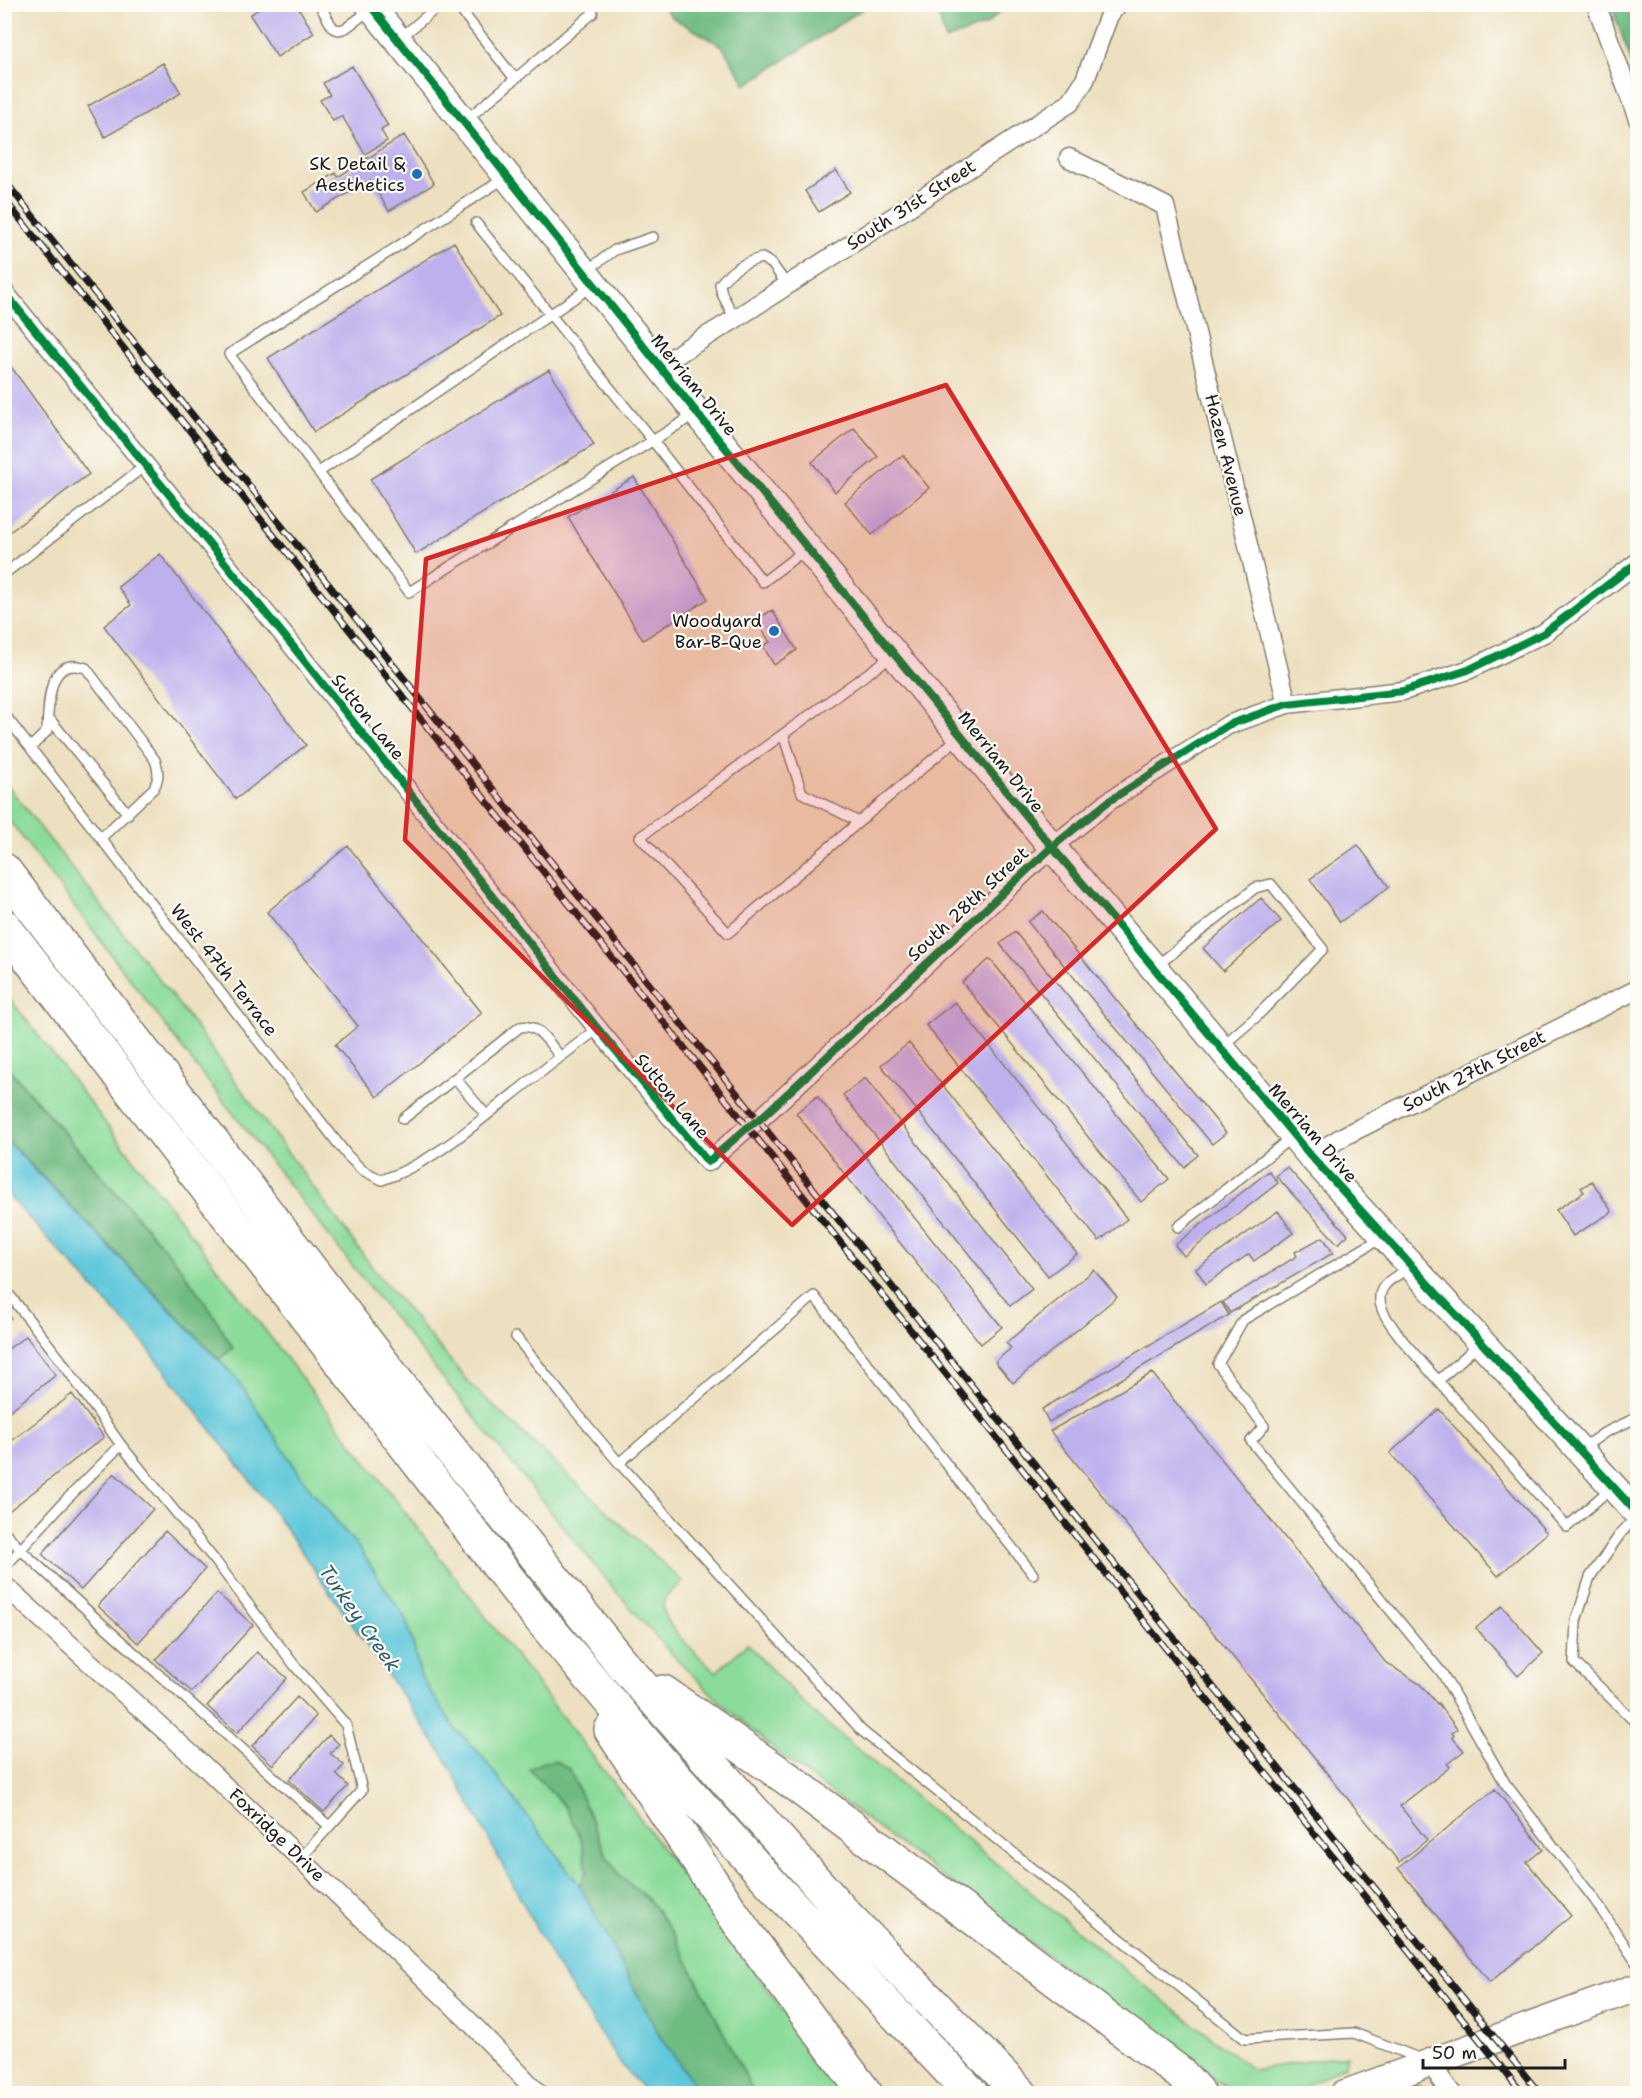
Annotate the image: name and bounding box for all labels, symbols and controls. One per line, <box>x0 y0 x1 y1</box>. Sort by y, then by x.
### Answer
place label: SK Detail & Aesthetics <box>309 152 406 197</box>
street label: South 31st Street <box>842 154 981 256</box>
marker: SK Detail & Aesthetics <box>410 167 424 181</box>
street label: Merriam Drive <box>645 329 743 441</box>
street label: Hazen Avenue <box>1199 391 1253 519</box>
place label: Woodyard Bar-B-Que <box>672 609 762 654</box>
marker: Woodyard Bar-B-Que <box>767 624 781 638</box>
street label: Sutton Lane <box>326 669 410 765</box>
street label: Merriam Drive <box>952 706 1050 818</box>
street label: South 28th Street <box>902 841 1034 967</box>
street label: West 47th Terrace <box>165 899 283 1041</box>
street label: South 27th Street <box>1398 1025 1550 1117</box>
street label: Sutton Lane <box>629 1048 715 1144</box>
street label: Merriam Drive <box>1263 1078 1363 1188</box>
water label: Turkey Creek <box>313 1559 407 1677</box>
street label: Foxridge Drive <box>224 1783 330 1887</box>
scale bar <box>1423 2032 1566 2070</box>
text: 50 m <box>1432 2041 1477 2065</box>

